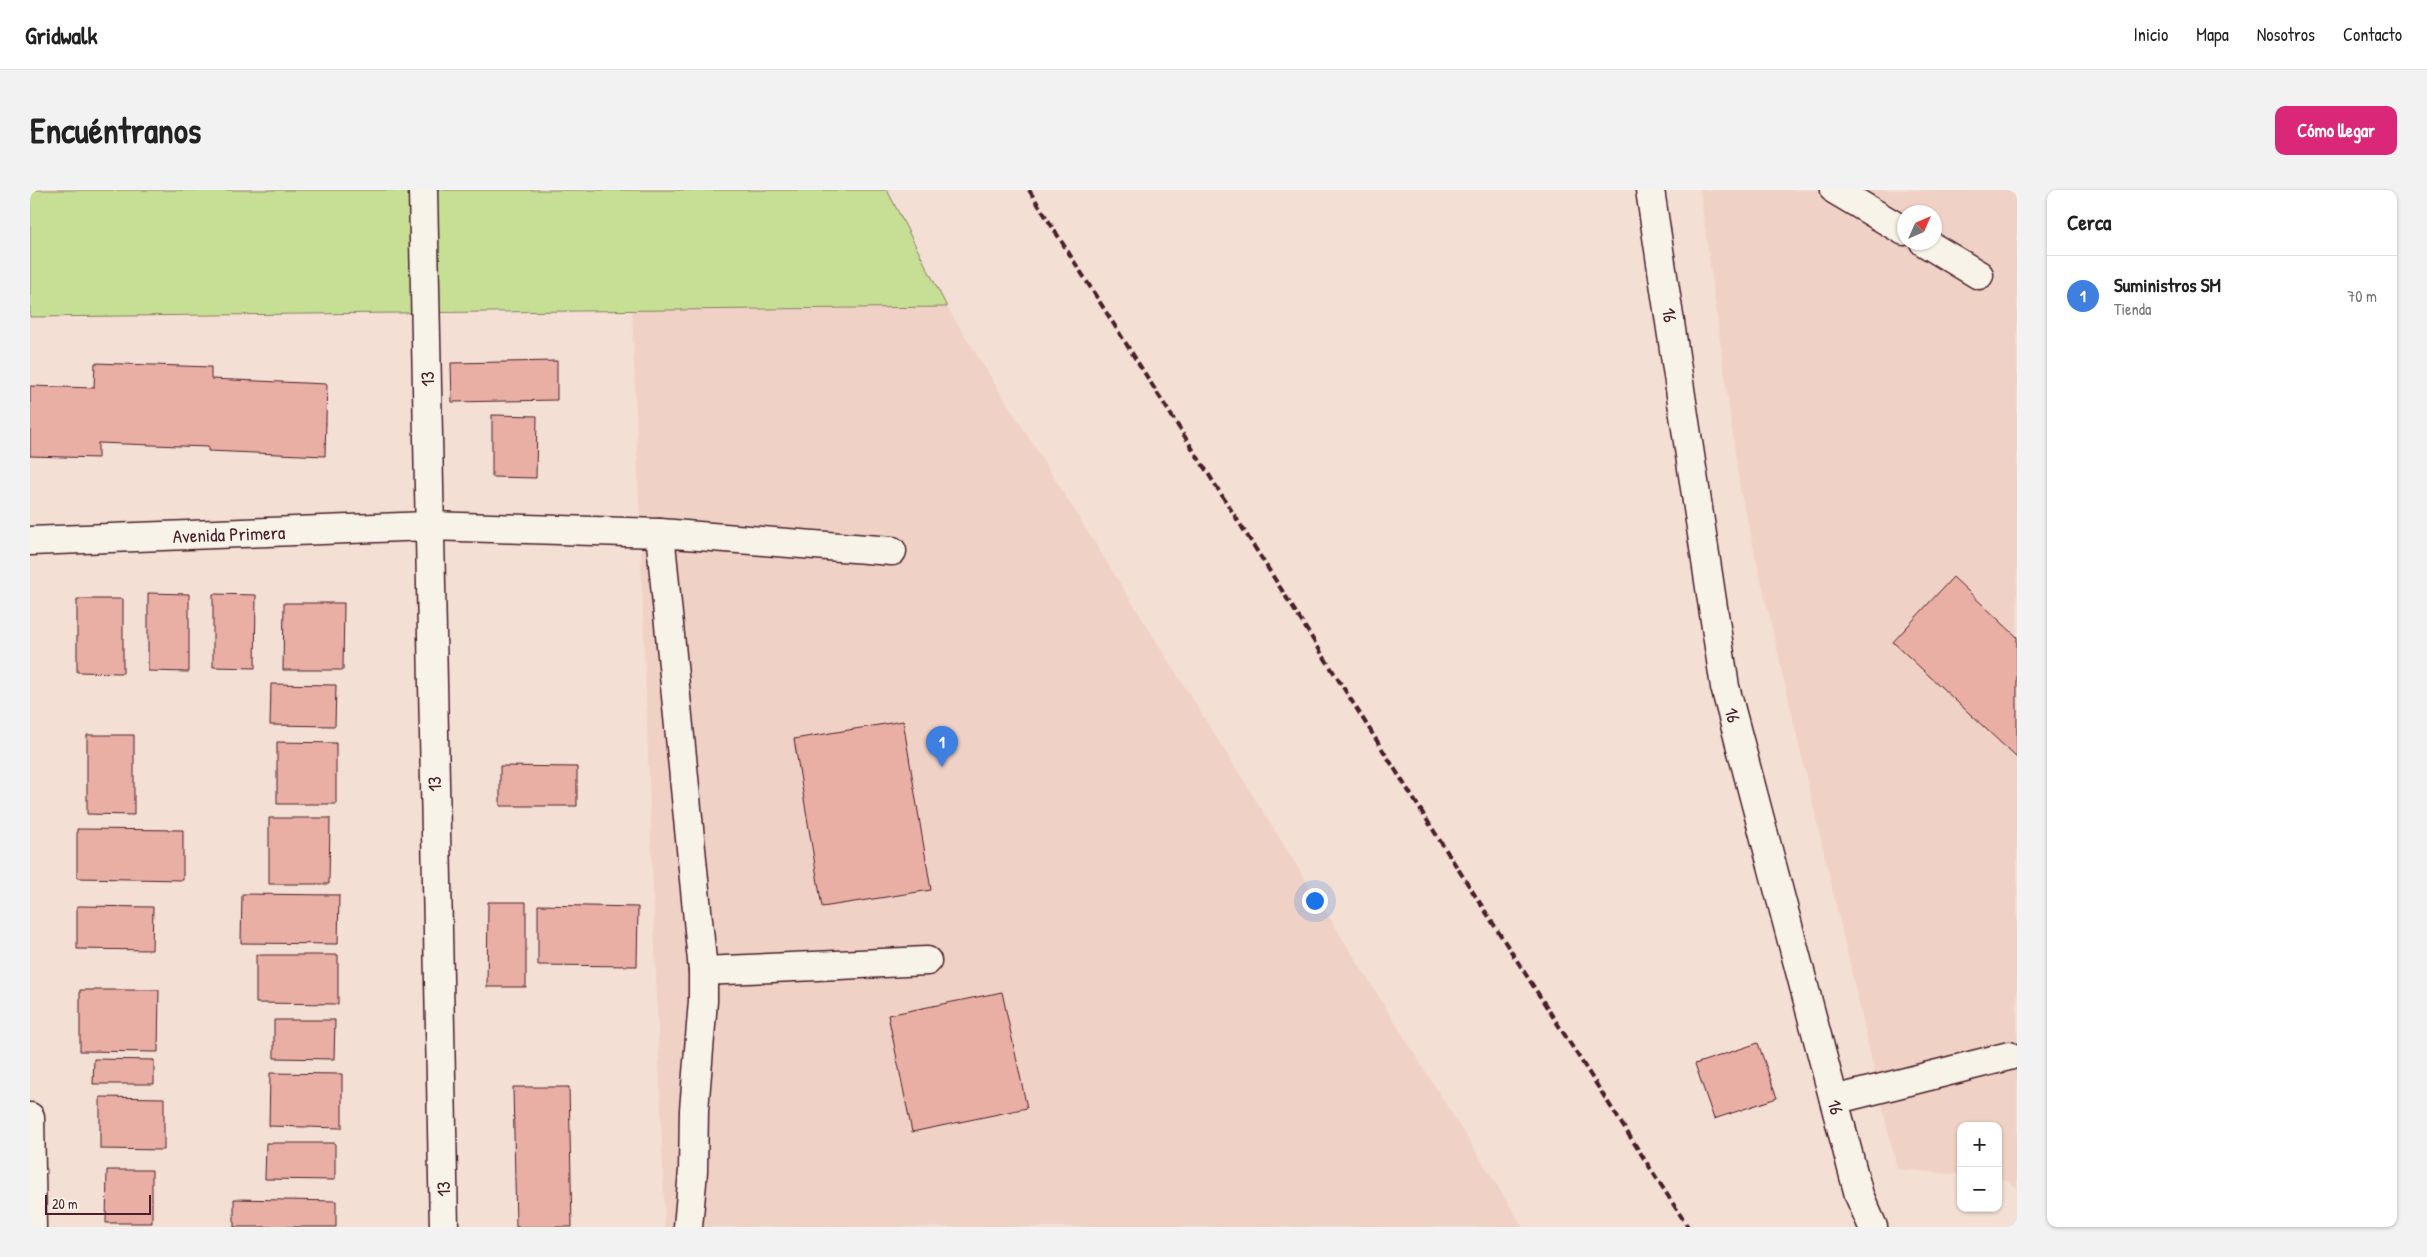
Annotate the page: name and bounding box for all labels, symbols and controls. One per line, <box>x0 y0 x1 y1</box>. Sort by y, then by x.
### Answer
text: Gridwalk <box>25 19 97 51</box>
text: Inicio <box>2134 22 2168 47</box>
text: Mapa <box>2196 22 2229 47</box>
text: Nosotros <box>2257 22 2315 47</box>
text: Contacto <box>2343 22 2402 47</box>
button: Cómo llegar <box>2275 106 2397 155</box>
text: Encuéntranos <box>30 107 201 154</box>
north arrow <box>1897 205 1942 250</box>
text: Cerca <box>2067 208 2111 237</box>
text: Suministros SM <box>2114 272 2221 298</box>
text: 1 <box>2080 285 2086 307</box>
text: 70 m <box>2347 285 2377 307</box>
text: Tienda <box>2114 298 2151 320</box>
street label: 16 <box>1656 306 1684 324</box>
street label: 13 <box>414 371 440 387</box>
street label: Avenida Primera <box>172 519 286 549</box>
street label: 16 <box>1719 705 1747 725</box>
pin: 1 <box>926 726 958 767</box>
street label: 13 <box>421 776 447 792</box>
your location <box>1302 888 1328 914</box>
street label: 16 <box>1822 1097 1850 1117</box>
map controls <box>1957 1122 2002 1212</box>
button: + <box>1957 1122 2002 1167</box>
button: − <box>1957 1167 2002 1212</box>
street label: 13 <box>430 1181 456 1197</box>
scale bar <box>45 1192 151 1215</box>
text: 20 m <box>52 1194 78 1213</box>

